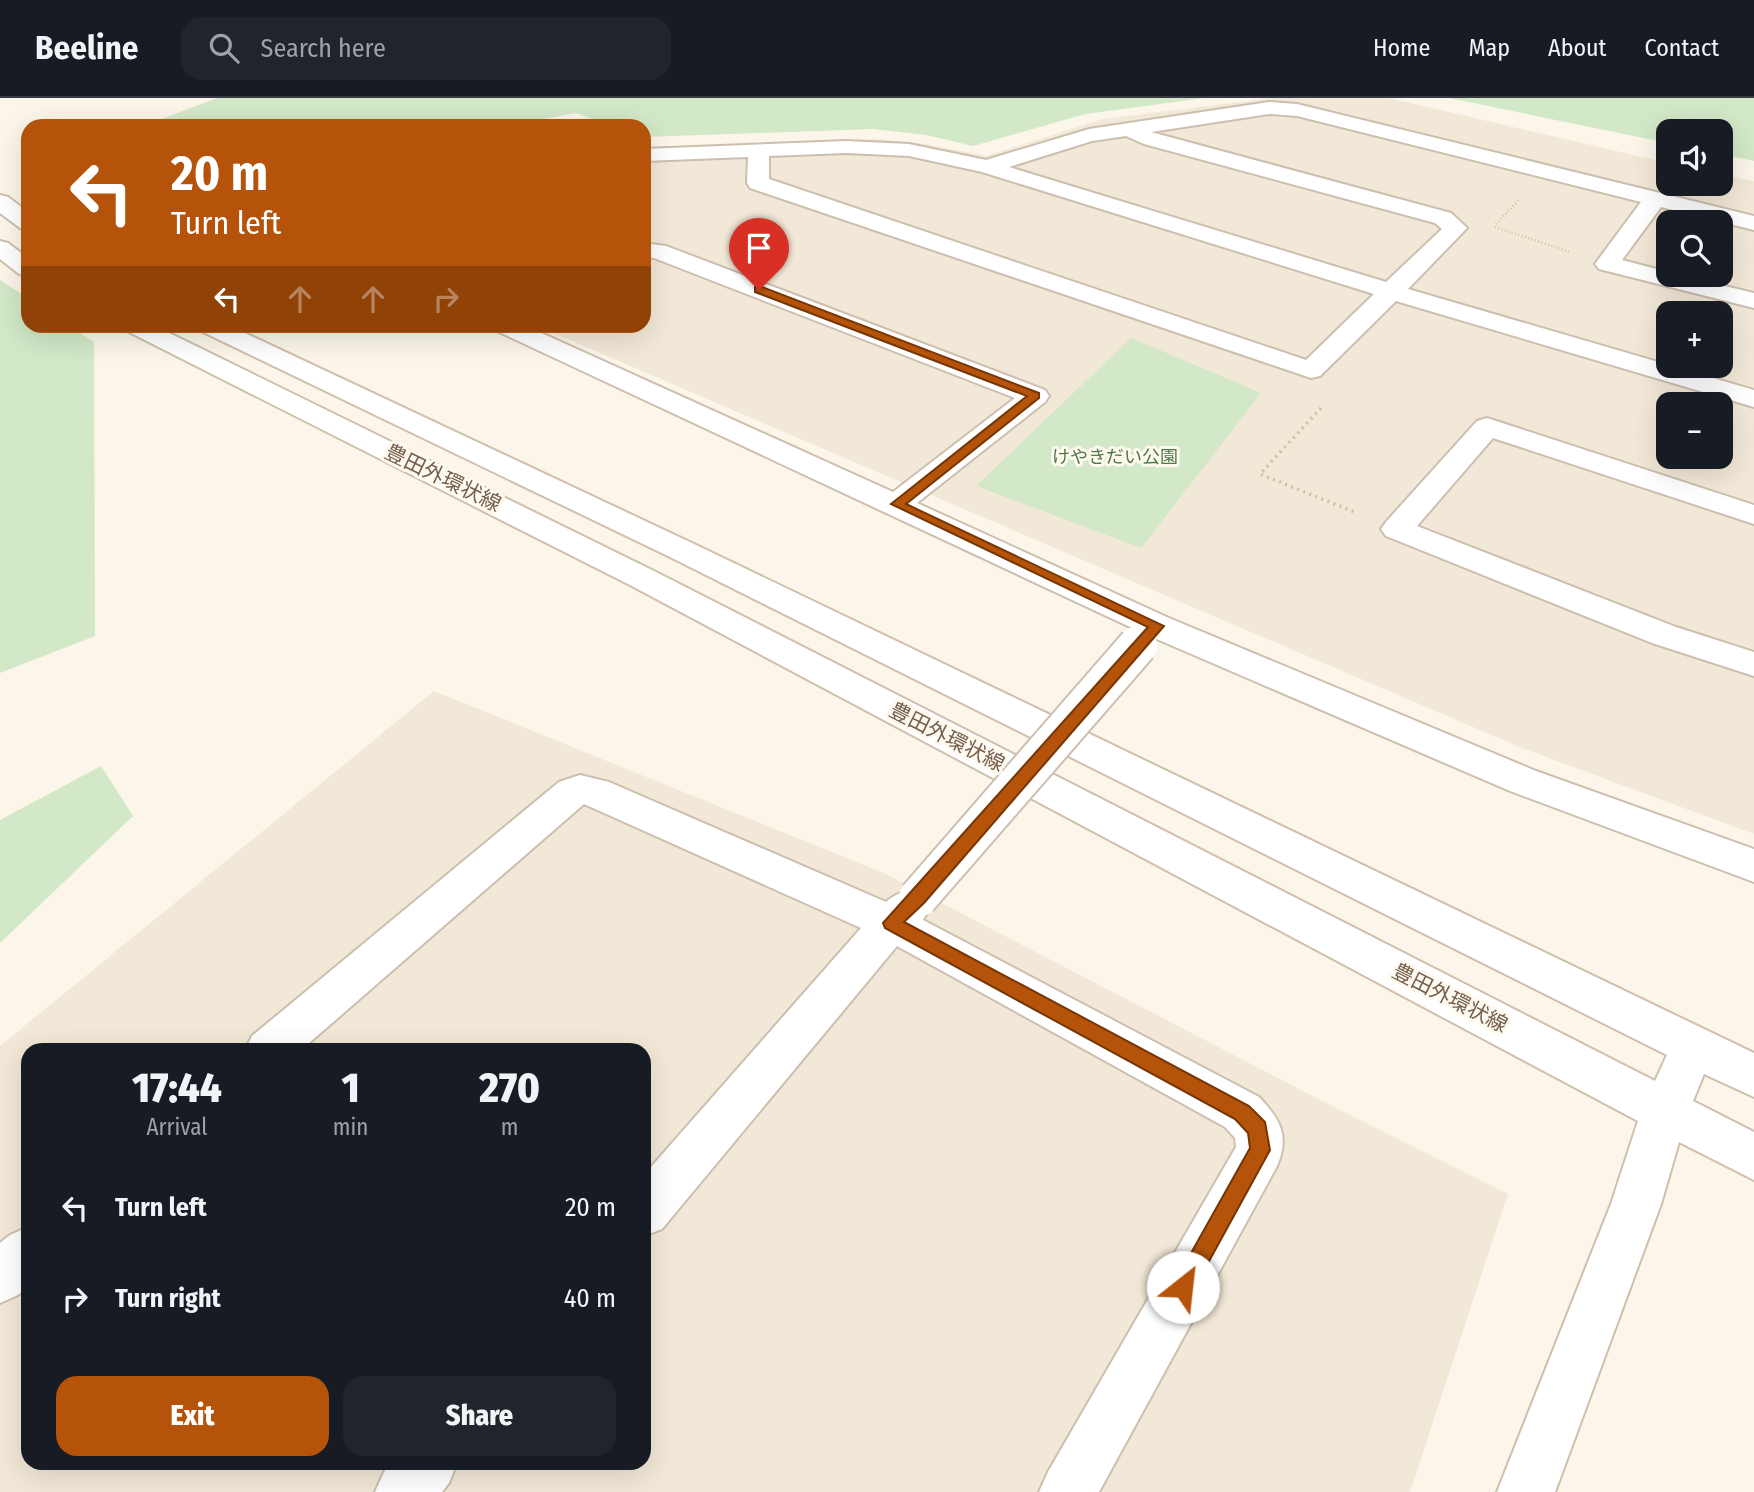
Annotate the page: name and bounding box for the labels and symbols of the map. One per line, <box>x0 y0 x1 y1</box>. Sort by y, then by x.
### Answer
pin <box>729 218 789 290</box>
street label: 豊田外環状線 <box>381 439 505 517</box>
park label: けやきだい公園 <box>1052 446 1178 468</box>
street label: 豊田外環状線 <box>885 697 1009 777</box>
street label: 豊田外環状線 <box>1388 958 1512 1038</box>
position arrow <box>1146 1250 1220 1324</box>

